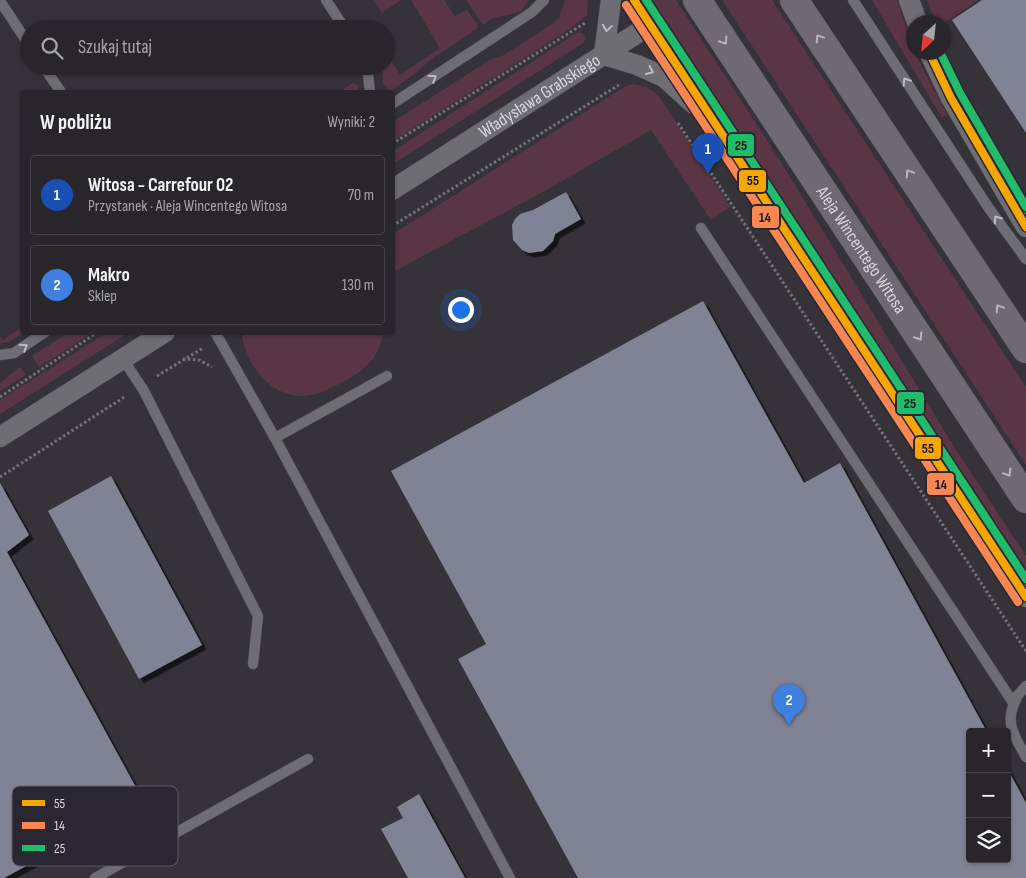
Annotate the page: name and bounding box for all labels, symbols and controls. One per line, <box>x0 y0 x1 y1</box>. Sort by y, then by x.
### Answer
north arrow <box>906 15 951 60</box>
search box <box>20 20 395 75</box>
one-way arrow <box>603 23 613 32</box>
icon: search <box>38 34 66 62</box>
one-way arrow <box>816 34 825 43</box>
one-way arrow <box>717 35 727 44</box>
text: Szukaj tutaj <box>78 36 152 59</box>
street label: Władysława Grabskiego <box>475 49 604 142</box>
one-way arrow <box>645 65 654 75</box>
one-way arrow <box>428 74 437 84</box>
one-way arrow <box>903 77 912 86</box>
text: W pobliżu <box>40 110 111 135</box>
text: Wyniki: 2 <box>327 113 375 132</box>
pin: 1 <box>692 133 724 174</box>
line badge: 25 <box>727 133 755 157</box>
text: 25 <box>735 137 747 154</box>
line badge: 55 <box>738 169 767 193</box>
one-way arrow <box>906 169 915 179</box>
text: 55 <box>747 172 759 189</box>
text: Witosa - Carrefour 02 <box>88 174 233 197</box>
street label: Aleja Wincentego Witosa <box>812 181 911 317</box>
text: 1 <box>54 186 60 205</box>
text: 70 m <box>348 186 374 205</box>
text: Przystanek · Aleja Wincentego Witosa <box>88 197 287 216</box>
line badge: 14 <box>751 205 780 229</box>
text: 14 <box>759 209 772 226</box>
one-way arrow <box>995 216 1003 225</box>
text: Makro <box>88 264 130 287</box>
text: 2 <box>53 276 61 295</box>
text: 130 m <box>342 276 374 295</box>
text: Sklep <box>88 287 117 306</box>
your location <box>448 297 474 323</box>
one-way arrow <box>996 305 1005 314</box>
one-way arrow <box>913 331 922 341</box>
one-way arrow <box>18 343 27 353</box>
line badge: 25 <box>896 391 925 415</box>
text: 25 <box>904 395 916 412</box>
line badge: 55 <box>914 436 942 460</box>
text: 55 <box>922 440 934 457</box>
one-way arrow <box>1002 467 1012 476</box>
line badge: 14 <box>926 472 955 496</box>
text: 14 <box>935 476 948 493</box>
pin: 2 <box>773 684 805 725</box>
map controls <box>966 728 1011 863</box>
button: + <box>966 728 1011 773</box>
button: − <box>966 773 1011 818</box>
legend <box>12 786 178 866</box>
text: 55 <box>54 795 66 812</box>
text: 14 <box>54 817 65 834</box>
button: layers <box>966 818 1011 863</box>
text: 25 <box>54 840 66 857</box>

